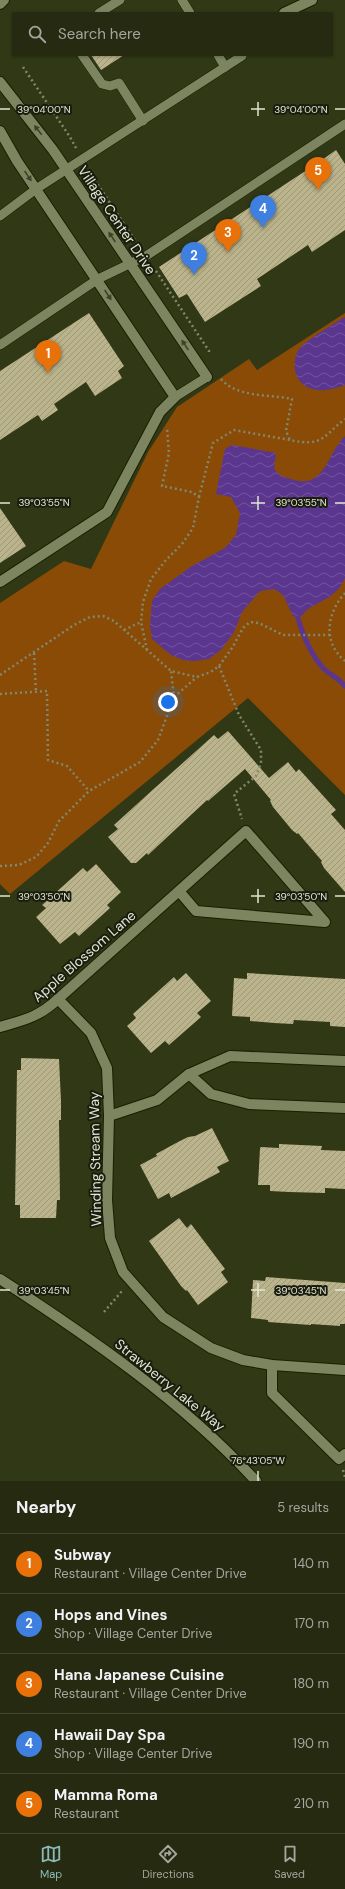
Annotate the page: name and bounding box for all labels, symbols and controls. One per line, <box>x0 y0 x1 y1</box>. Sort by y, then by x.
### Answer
search box <box>12 12 333 56</box>
icon: search <box>26 23 48 45</box>
text: Search here <box>58 24 141 44</box>
text: 39°04'00"N <box>17 103 71 116</box>
text: 39°04'00"N <box>274 103 328 116</box>
one-way arrow <box>34 125 42 136</box>
pin: 5 <box>305 157 331 190</box>
street label: Village Center Drive <box>74 162 160 278</box>
one-way arrow <box>24 171 32 181</box>
pin: 4 <box>250 195 276 228</box>
pin: 3 <box>215 219 241 252</box>
one-way arrow <box>108 232 116 242</box>
pin: 2 <box>181 242 207 275</box>
one-way arrow <box>105 289 112 301</box>
one-way arrow <box>181 339 189 350</box>
pin: 1 <box>35 340 61 373</box>
text: 39°03'55"N <box>18 496 70 509</box>
text: 39°03'55"N <box>275 496 327 509</box>
your location <box>158 692 178 712</box>
text: 39°03'50"N <box>18 890 70 903</box>
text: 39°03'50"N <box>275 890 327 903</box>
street label: Apple Blossom Lane <box>29 906 139 1006</box>
street label: Winding Stream Way <box>85 1091 105 1227</box>
text: 39°03'45"N <box>19 1284 70 1297</box>
text: 39°03'45"N <box>276 1284 327 1297</box>
street label: Strawberry Lake Way <box>111 1335 229 1435</box>
text: 76°43'05"W <box>231 1454 285 1467</box>
text: Nearby <box>16 1496 76 1518</box>
text: 5 results <box>277 1499 329 1516</box>
text: Subway <box>54 1545 111 1565</box>
text: 1 <box>27 1555 31 1572</box>
text: 140 m <box>293 1555 329 1572</box>
text: Restaurant · Village Center Drive <box>54 1565 247 1582</box>
text: Hops and Vines <box>54 1605 168 1625</box>
text: 2 <box>25 1615 33 1632</box>
text: 170 m <box>294 1615 329 1632</box>
text: Shop · Village Center Drive <box>54 1625 212 1642</box>
text: Hana Japanese Cuisine <box>54 1665 224 1685</box>
text: 3 <box>25 1675 33 1692</box>
text: 180 m <box>293 1675 329 1692</box>
text: Restaurant · Village Center Drive <box>54 1685 247 1702</box>
text: Hawaii Day Spa <box>54 1725 165 1745</box>
text: 4 <box>25 1735 33 1752</box>
text: 190 m <box>293 1735 329 1752</box>
text: Shop · Village Center Drive <box>54 1745 212 1762</box>
text: Mamma Roma <box>54 1785 158 1805</box>
text: 5 <box>25 1795 33 1812</box>
text: 210 m <box>294 1795 329 1812</box>
text: Restaurant <box>54 1805 119 1822</box>
tab: Map <box>40 1843 62 1881</box>
tab: Directions <box>142 1843 194 1881</box>
tab: Saved <box>274 1843 305 1881</box>

